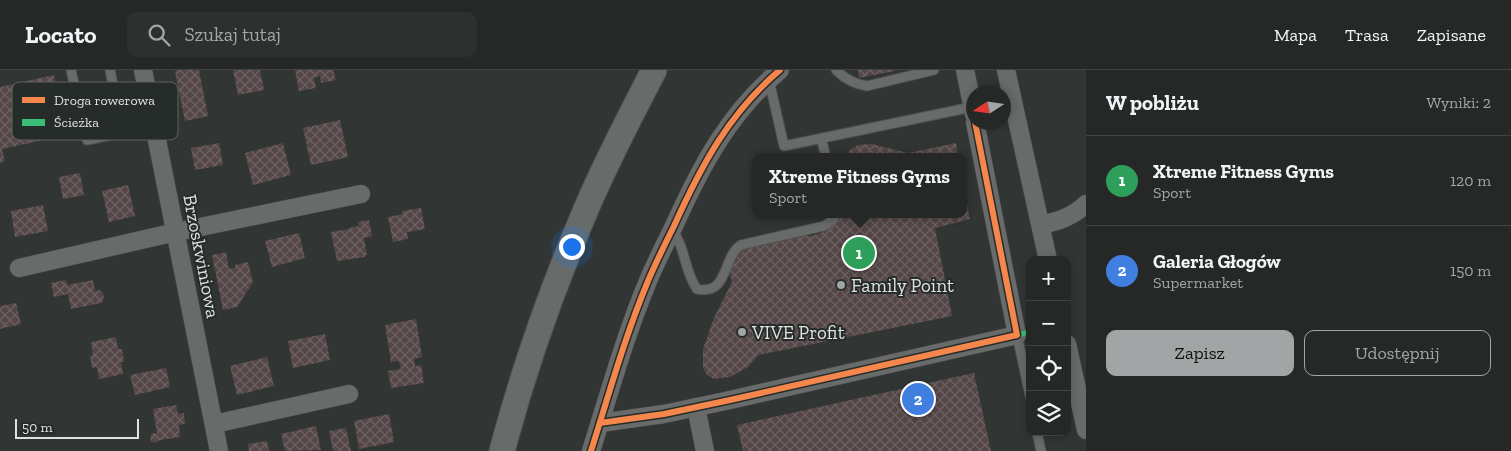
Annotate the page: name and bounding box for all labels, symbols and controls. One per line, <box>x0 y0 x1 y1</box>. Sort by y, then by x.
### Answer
search box <box>127 12 477 57</box>
text: Locato <box>25 20 97 49</box>
icon: search <box>145 21 173 49</box>
text: Szukaj tutaj <box>185 23 281 46</box>
text: Mapa <box>1274 24 1317 46</box>
text: Trasa <box>1345 24 1389 46</box>
text: Zapisane <box>1417 24 1486 46</box>
legend <box>12 82 178 140</box>
north arrow <box>966 85 1011 130</box>
text: W pobliżu <box>1106 90 1199 115</box>
text: Droga rowerowa <box>54 92 155 109</box>
text: Wyniki: 2 <box>1427 93 1491 112</box>
text: Ścieżka <box>54 114 99 131</box>
popup <box>752 153 967 218</box>
text: Xtreme Fitness Gyms <box>1153 160 1334 183</box>
text: Xtreme Fitness Gyms <box>769 165 950 188</box>
text: 1 <box>1119 171 1125 190</box>
text: 120 m <box>1450 171 1491 190</box>
text: Sport <box>1153 183 1191 202</box>
text: Sport <box>769 188 807 207</box>
street label: Brzoskwiniowa <box>178 192 225 320</box>
your location <box>559 234 585 260</box>
pin: 1 <box>843 234 875 272</box>
text: Galeria Głogów <box>1153 250 1281 273</box>
map controls <box>1026 256 1071 436</box>
button: + <box>1026 256 1071 301</box>
text: 2 <box>1118 261 1126 280</box>
text: 150 m <box>1450 261 1491 280</box>
text: Supermarket <box>1153 273 1243 292</box>
place label: Family Point <box>851 274 954 297</box>
marker: Family Point <box>835 279 847 291</box>
button: − <box>1026 301 1071 346</box>
place label: VIVE Profit <box>751 321 845 344</box>
marker: VIVE Profit <box>736 326 748 338</box>
button: Zapisz <box>1106 330 1294 376</box>
button: Udostępnij <box>1304 330 1491 376</box>
button: locate <box>1026 346 1071 391</box>
pin: 2 <box>902 380 934 418</box>
button: layers <box>1026 391 1071 436</box>
scale bar <box>15 416 139 439</box>
text: 50 m <box>22 419 53 436</box>

